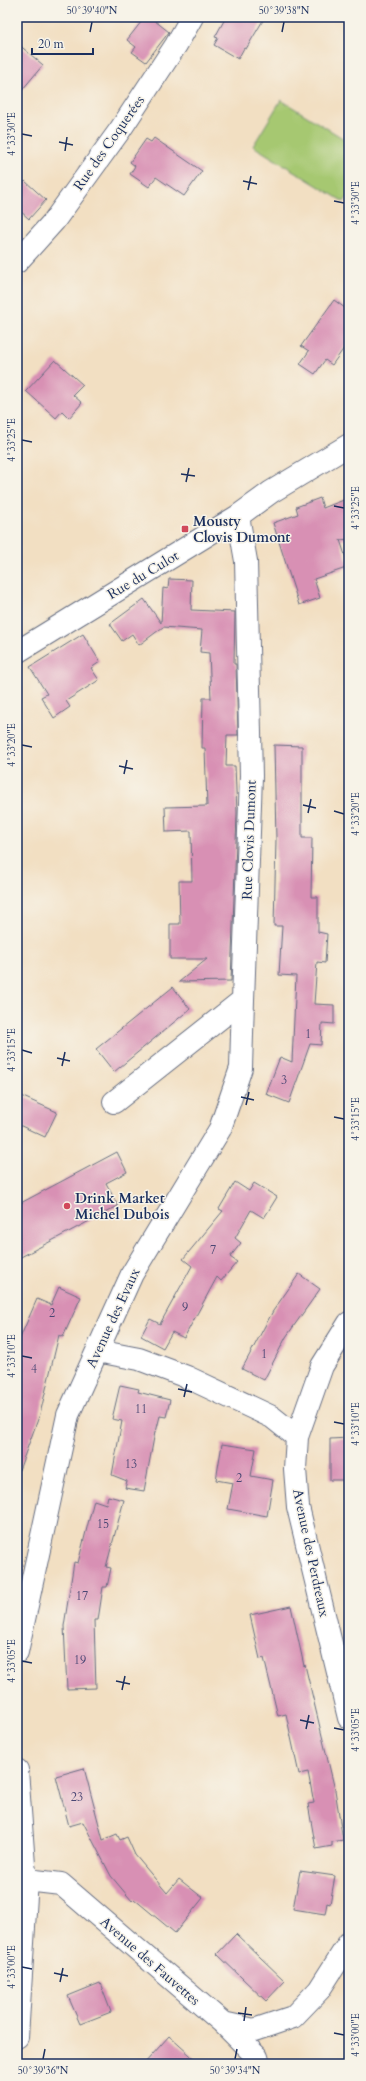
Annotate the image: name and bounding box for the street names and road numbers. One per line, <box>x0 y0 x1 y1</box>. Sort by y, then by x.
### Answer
street label: Rue des Coquerées <box>69 91 149 194</box>
street label: Rue du Culot <box>104 546 183 604</box>
street label: Rue Clovis Dumont <box>237 779 261 900</box>
street label: Avenue des Evaux <box>82 1265 144 1371</box>
street label: Avenue des Perdreaux <box>288 1487 334 1619</box>
street label: Avenue des Fauvettes <box>96 1912 204 2010</box>

